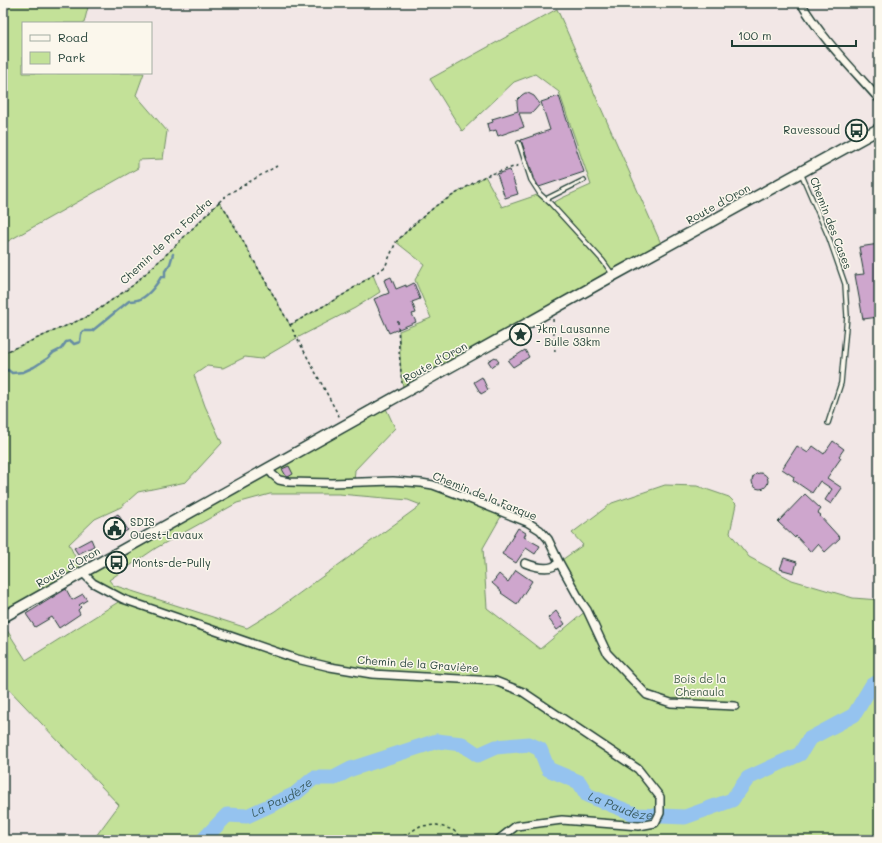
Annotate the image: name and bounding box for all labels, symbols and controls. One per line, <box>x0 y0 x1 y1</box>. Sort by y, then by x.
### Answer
legend <box>22 22 152 74</box>
scale bar <box>732 22 856 48</box>
text: 100 m <box>738 27 772 43</box>
text: Road <box>58 29 88 45</box>
text: Park <box>58 49 85 65</box>
bus stop icon: Ravessoud <box>843 117 869 143</box>
place label: Ravessoud <box>783 122 840 137</box>
street label: Chemin des Cases <box>807 175 856 271</box>
street label: Route d'Oron <box>683 180 752 227</box>
street label: Chemin de Pra Fondra <box>116 194 215 287</box>
place label: 7km Lausanne - Bulle 33km <box>536 321 610 349</box>
place icon: 7km Lausanne - Bulle 33km <box>507 322 533 348</box>
street label: Route d'Oron <box>400 338 469 385</box>
street label: Chemin de la Farque <box>431 468 540 523</box>
place label: SDIS Ouest-Lavaux <box>130 514 204 542</box>
public building icon: SDIS Ouest-Lavaux <box>101 515 127 541</box>
street label: Route d'Oron <box>33 543 102 590</box>
bus stop icon: Monts-de-Pully <box>103 550 129 576</box>
place label: Monts-de-Pully <box>132 555 211 570</box>
street label: Chemin de la Gravière <box>357 652 480 675</box>
park label: Bois de la Chenaula <box>674 671 726 699</box>
water label: La Paudèze <box>248 774 315 820</box>
water label: La Paudèze <box>586 787 654 823</box>

